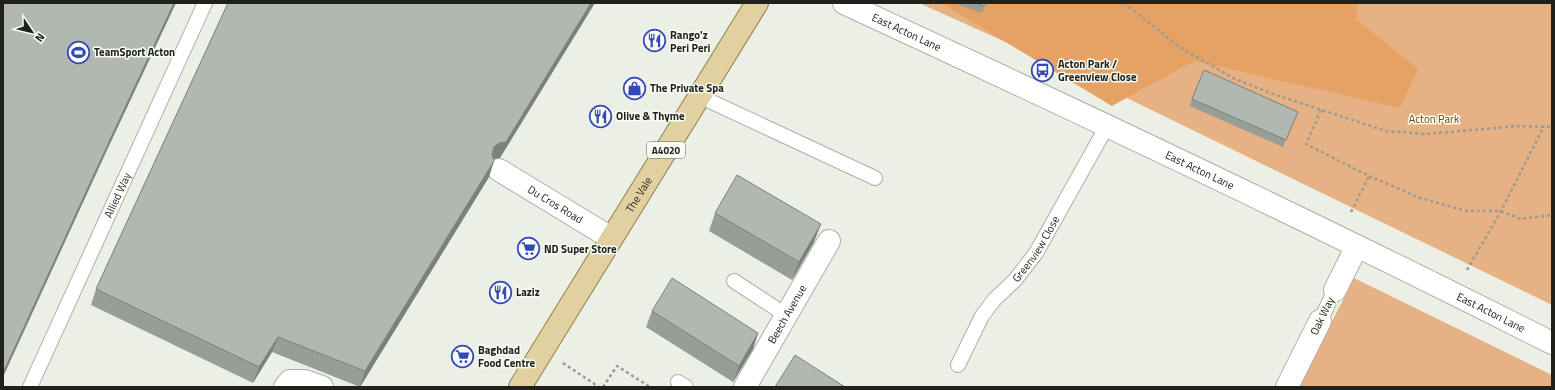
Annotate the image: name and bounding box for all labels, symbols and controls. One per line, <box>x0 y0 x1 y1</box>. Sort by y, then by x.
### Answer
street label: East Acton Lane <box>869 9 944 55</box>
north arrow <box>12 12 52 52</box>
place label: Rango'z Peri Peri <box>670 27 711 56</box>
restaurant icon: Rango'z Peri Peri <box>641 28 667 54</box>
text: N <box>31 30 49 45</box>
sports icon: TeamSport Acton <box>65 39 91 65</box>
place label: TeamSport Acton <box>94 44 175 60</box>
place label: Acton Park / Greenview Close <box>1058 56 1137 85</box>
bus stop icon: Acton Park / Greenview Close <box>1029 57 1055 83</box>
shop icon: The Private Spa <box>622 75 648 101</box>
place label: The Private Spa <box>650 80 724 96</box>
restaurant icon: Olive & Thyme <box>588 103 614 129</box>
place label: Olive & Thyme <box>616 108 685 124</box>
park label: Acton Park <box>1409 111 1460 127</box>
road number: A4020 <box>647 142 685 158</box>
street label: East Acton Lane <box>1163 147 1237 193</box>
street label: Allied Way <box>100 169 135 220</box>
street label: The Vale <box>622 173 656 216</box>
street label: Du Cros Road <box>525 181 586 227</box>
street label: Greenview Close <box>1008 212 1063 286</box>
supermarket icon: ND Super Store <box>515 236 541 262</box>
place label: ND Super Store <box>544 241 617 257</box>
restaurant icon: Laziz <box>488 279 514 305</box>
street label: Beech Avenue <box>764 281 810 347</box>
place label: Laziz <box>516 284 540 300</box>
street label: East Acton Lane <box>1454 288 1528 336</box>
street label: Oak Way <box>1306 294 1338 338</box>
place label: Baghdad Food Centre <box>478 342 535 371</box>
supermarket icon: Baghdad Food Centre <box>449 343 475 369</box>

